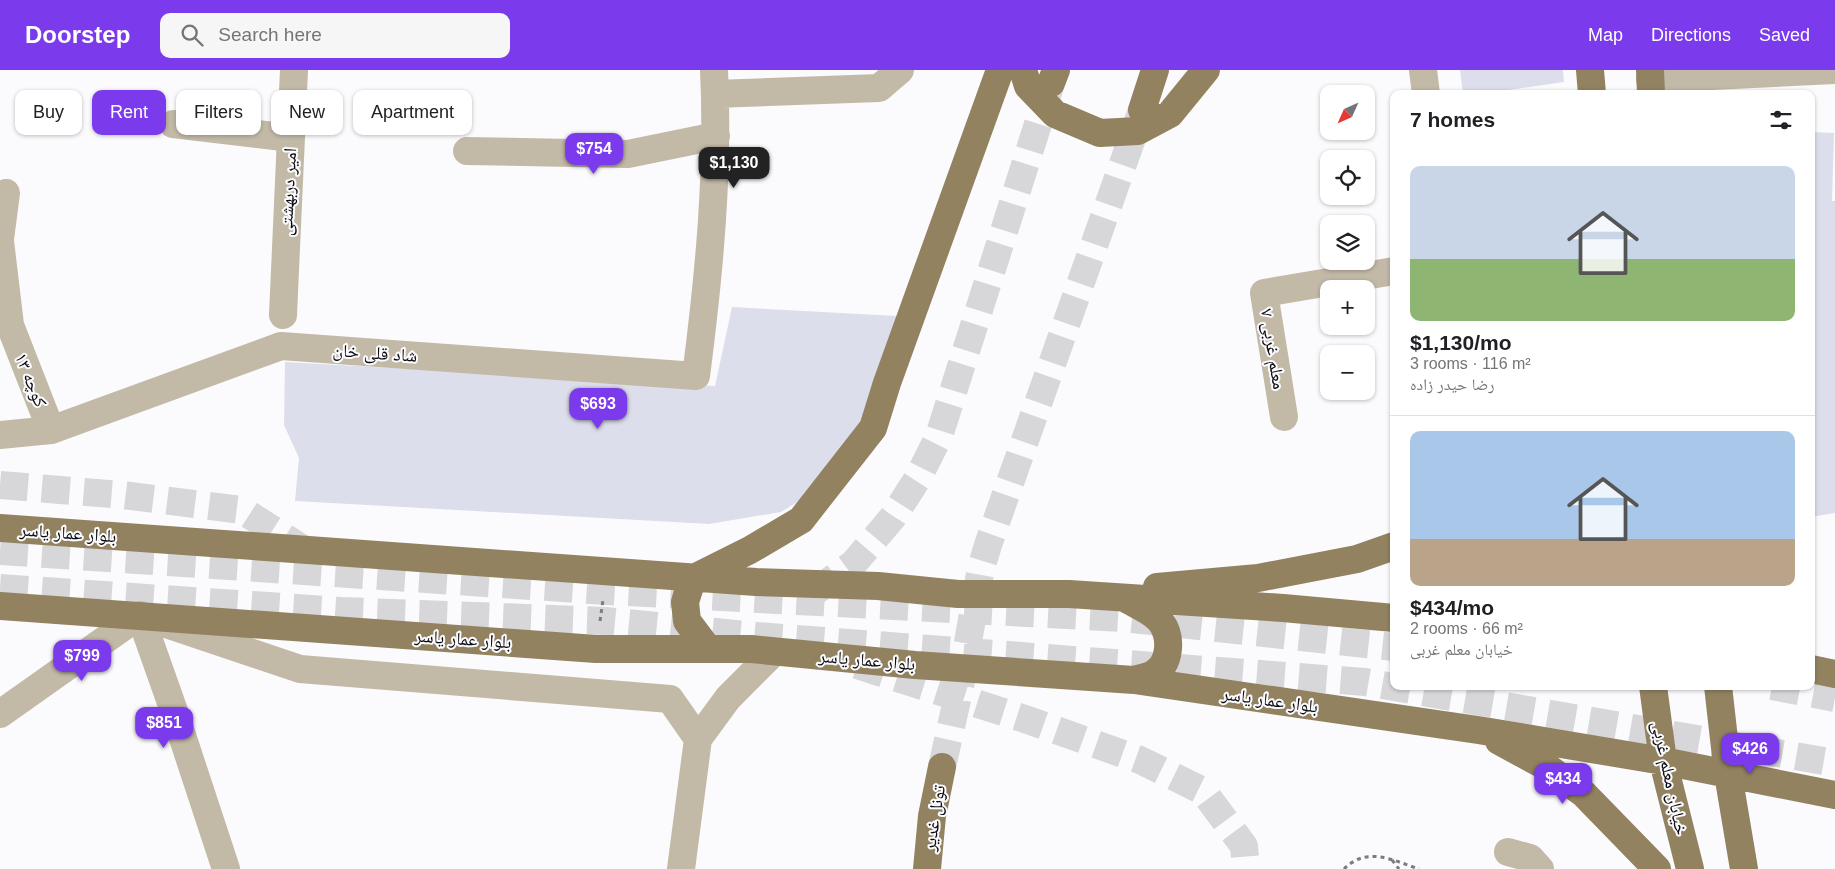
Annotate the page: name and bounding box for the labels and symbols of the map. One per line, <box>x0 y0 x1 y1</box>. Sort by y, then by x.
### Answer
north arrow <box>1320 85 1375 140</box>
pin: $754 <box>564 132 624 175</box>
pin: $1,130 <box>693 146 775 189</box>
street label: امیر دربهشتی <box>276 147 301 237</box>
street label: معلم غربی ۷ <box>1255 307 1289 391</box>
street label: شاد قلی خان <box>332 340 418 367</box>
street label: کوچه ۱۳ <box>10 350 51 411</box>
pin: $693 <box>568 388 628 430</box>
street label: بلوار عمار یاسر <box>18 520 117 547</box>
street label: بلوار عمار یاسر <box>413 626 512 653</box>
pin: $799 <box>52 640 112 682</box>
street label: بلوار عمار یاسر <box>817 646 916 675</box>
street label: بلوار عمار یاسر <box>1220 683 1319 717</box>
pin: $851 <box>134 706 194 749</box>
street label: خیابان معلم غربی <box>1646 719 1692 837</box>
pin: $426 <box>1720 732 1780 775</box>
pin: $434 <box>1533 762 1593 805</box>
street label: تونل غدیر <box>919 784 950 853</box>

